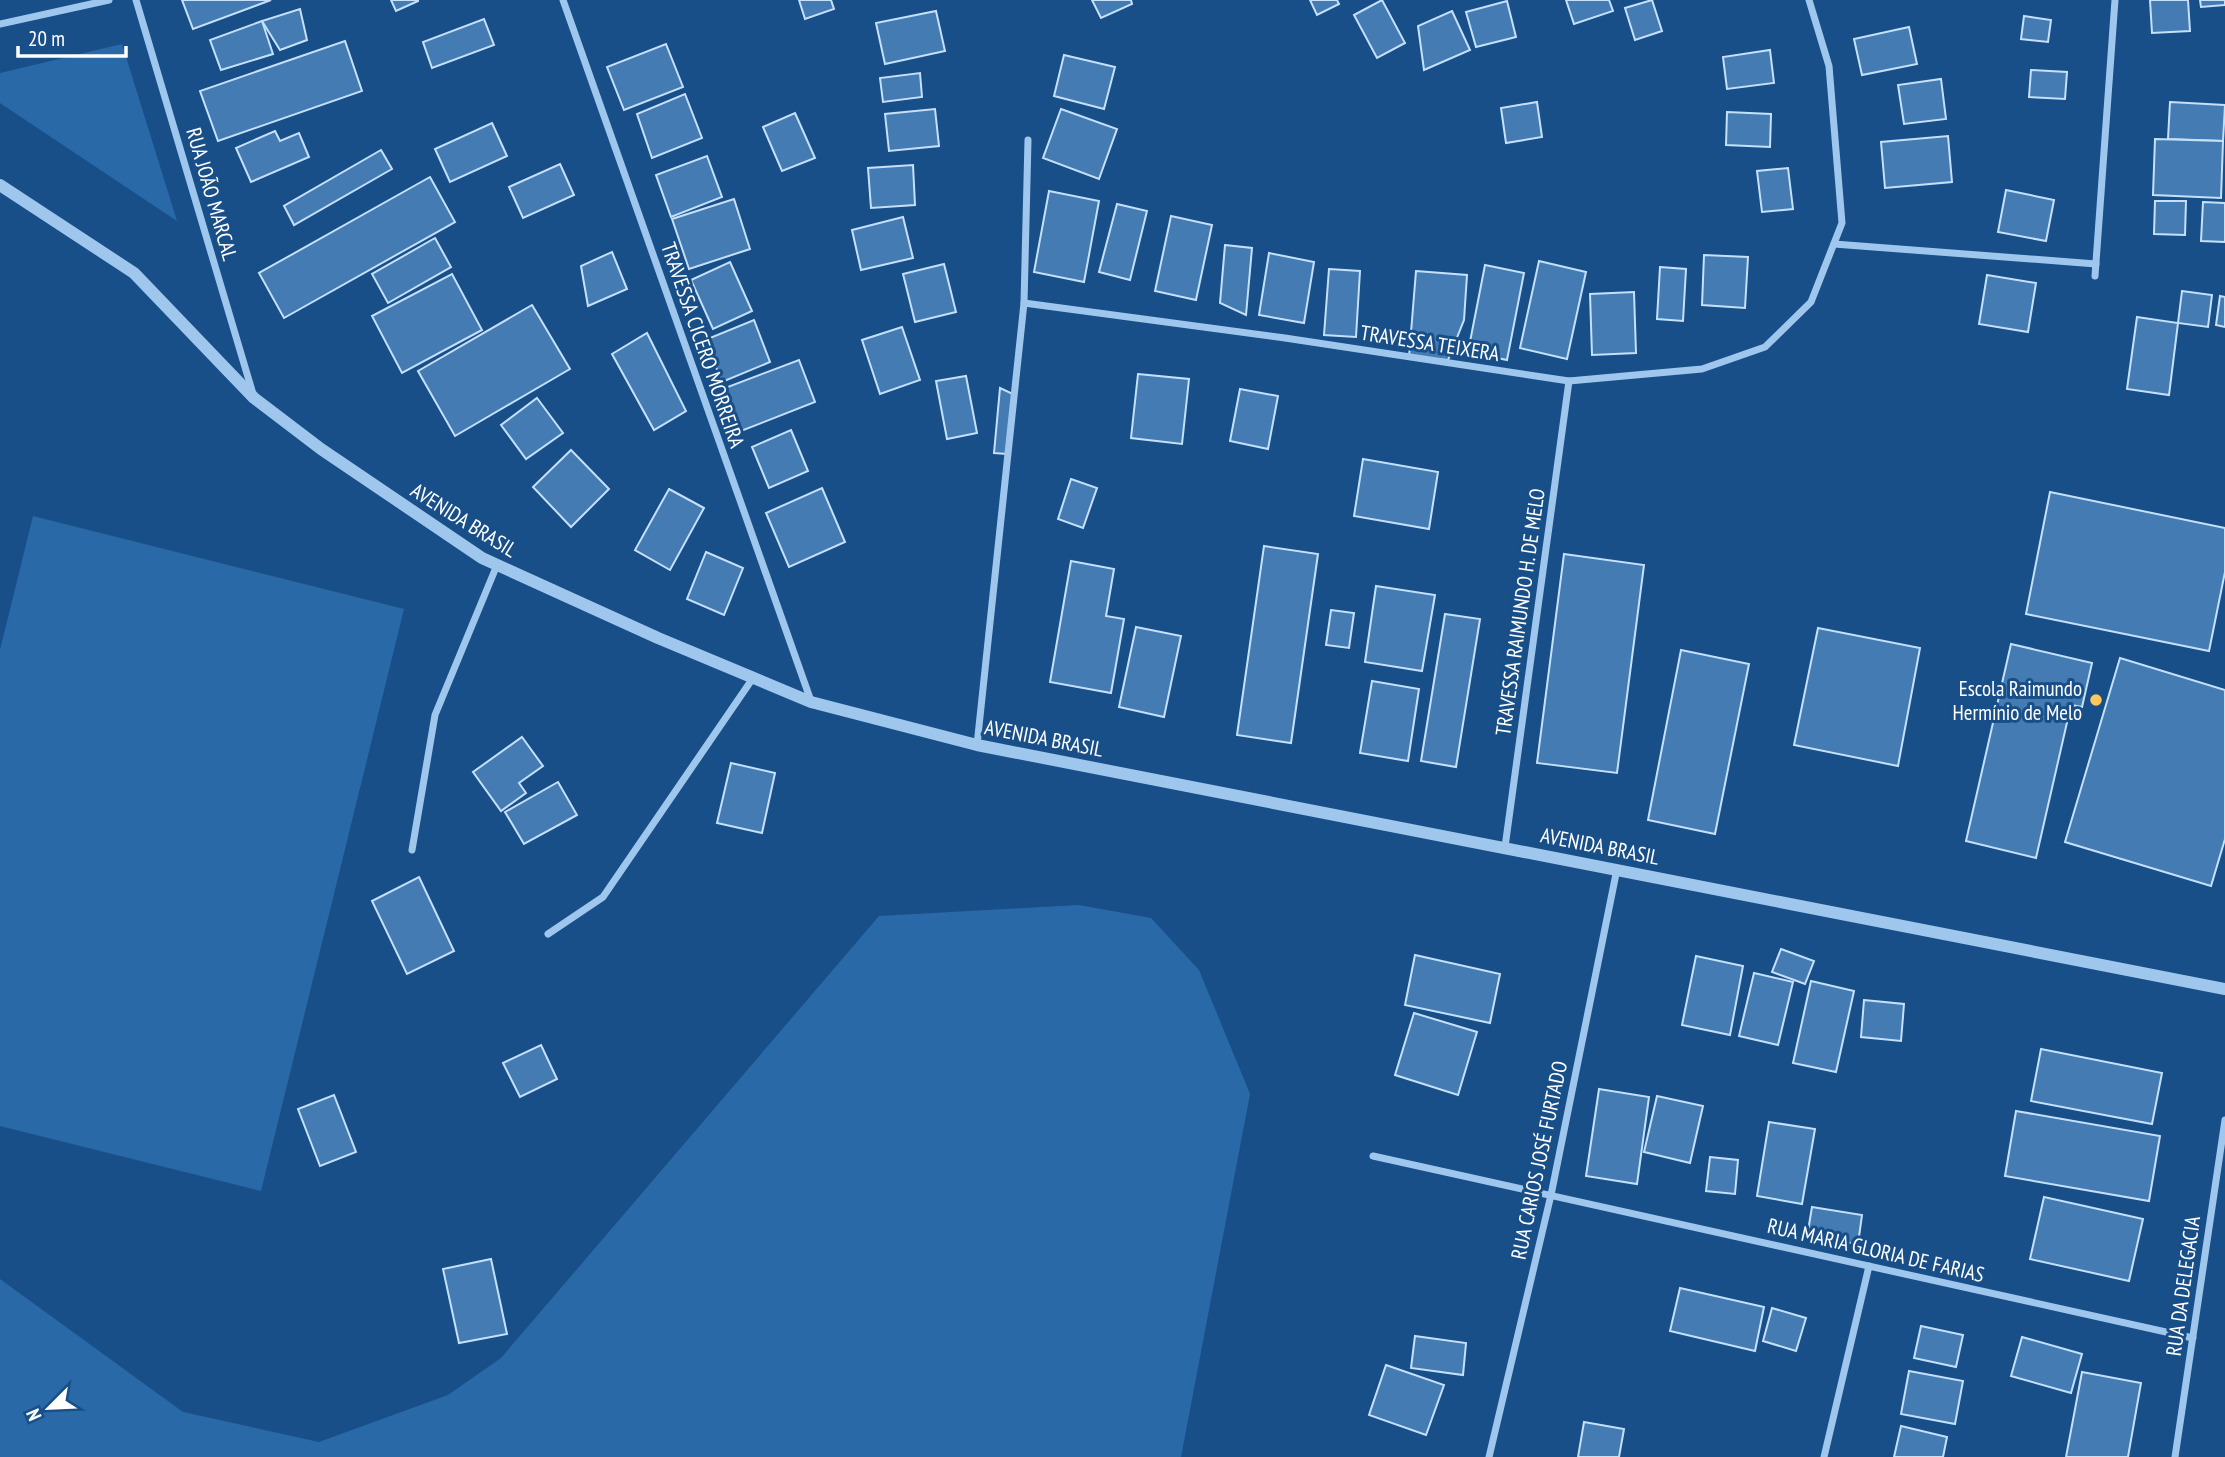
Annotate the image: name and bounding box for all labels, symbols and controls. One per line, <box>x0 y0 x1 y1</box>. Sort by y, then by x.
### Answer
scale bar <box>18 14 126 58</box>
text: 20 m <box>28 25 65 52</box>
street label: RUA JOÃO MARCAL <box>180 124 244 264</box>
street label: TRAVESSA CICERO MORREIRA <box>655 239 751 451</box>
street label: TRAVESSA TEIXERA <box>1359 319 1501 367</box>
street label: AVENIDA BRASIL <box>406 477 522 563</box>
street label: TRAVESSA RAIMUNDO H. DE MELO <box>1489 487 1551 737</box>
place label: Escola Raimundo Hermínio de Melo <box>1953 675 2082 726</box>
marker: Escola Raimundo Hermínio de Melo <box>2088 692 2104 708</box>
street label: AVENIDA BRASIL <box>982 713 1106 763</box>
street label: AVENIDA BRASIL <box>1538 821 1662 871</box>
street label: RUA CARIOS JOSÉ FURTADO <box>1505 1058 1573 1262</box>
street label: RUA MARIA GLORIA DE FARIAS <box>1765 1212 1987 1288</box>
street label: RUA DA DELEGACIA <box>2160 1214 2206 1358</box>
north arrow <box>14 1373 84 1443</box>
text: N <box>20 1405 47 1424</box>

